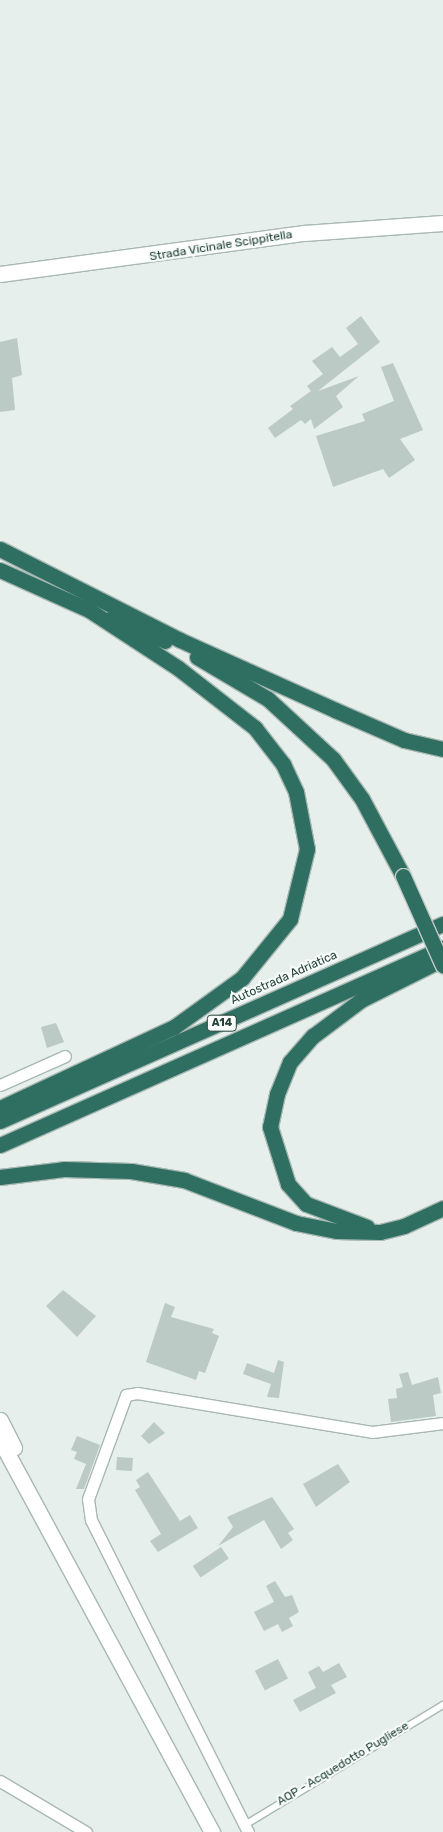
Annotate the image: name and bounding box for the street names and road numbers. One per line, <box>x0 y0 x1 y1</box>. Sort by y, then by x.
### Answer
street label: Strada Vicinale Scippitella <box>148 228 294 264</box>
street label: Autostrada Adriatica <box>228 948 340 1008</box>
road number: A14 <box>206 1014 238 1032</box>
street label: AQP - Acquedotto Pugliese <box>274 1719 412 1809</box>

